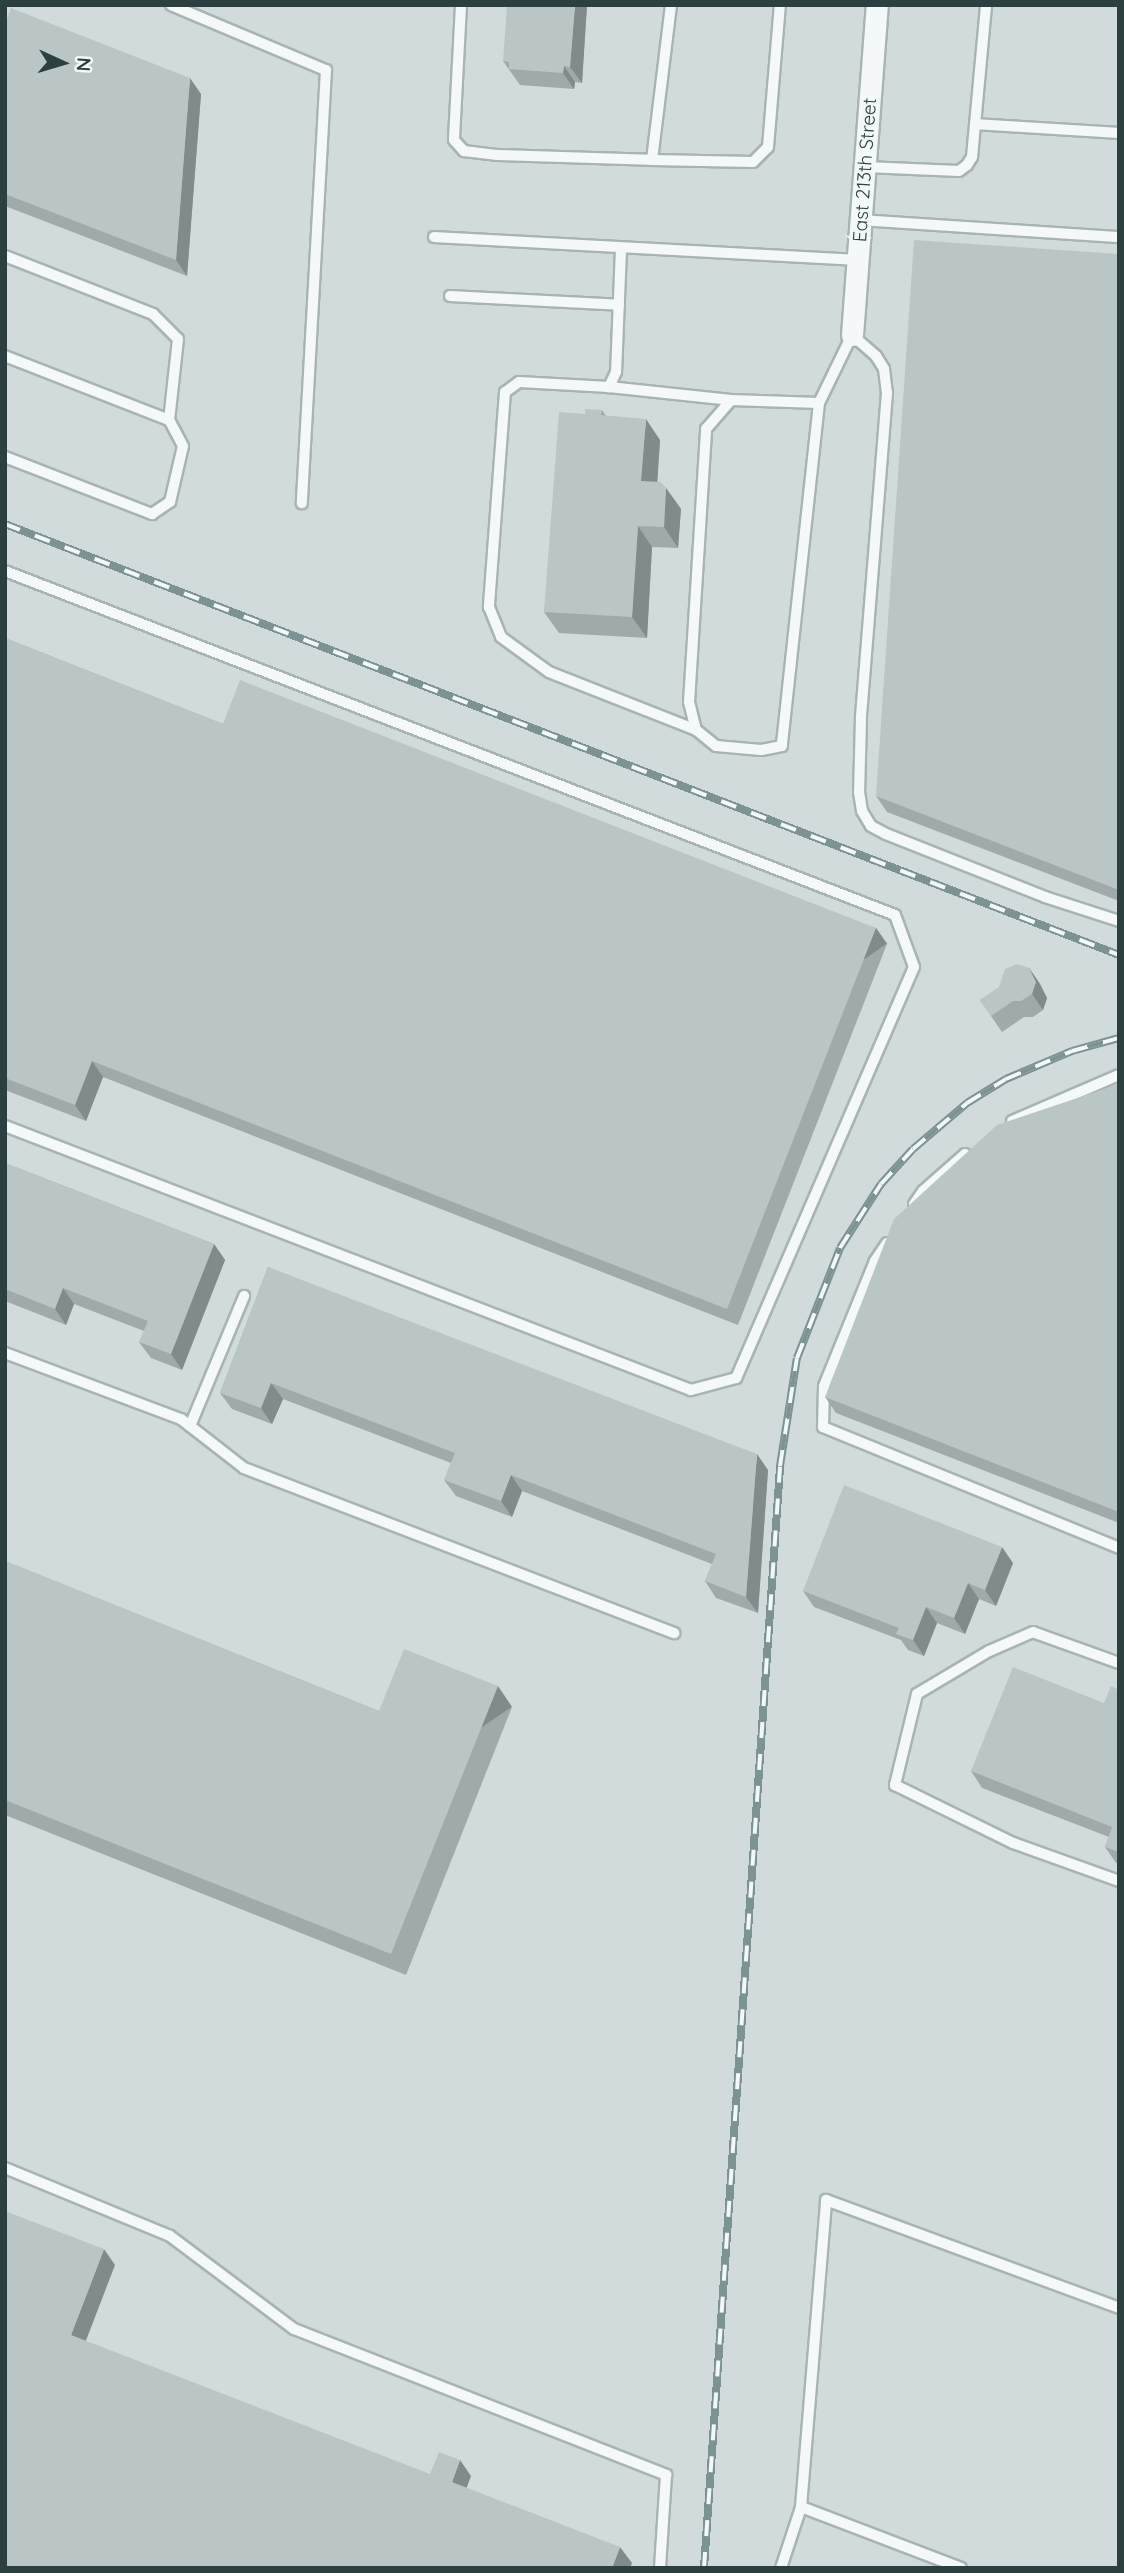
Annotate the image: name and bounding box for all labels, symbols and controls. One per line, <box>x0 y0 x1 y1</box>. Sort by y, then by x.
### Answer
north arrow <box>28 28 98 98</box>
text: N <box>71 57 96 72</box>
street label: East 213th Street <box>849 97 881 243</box>

